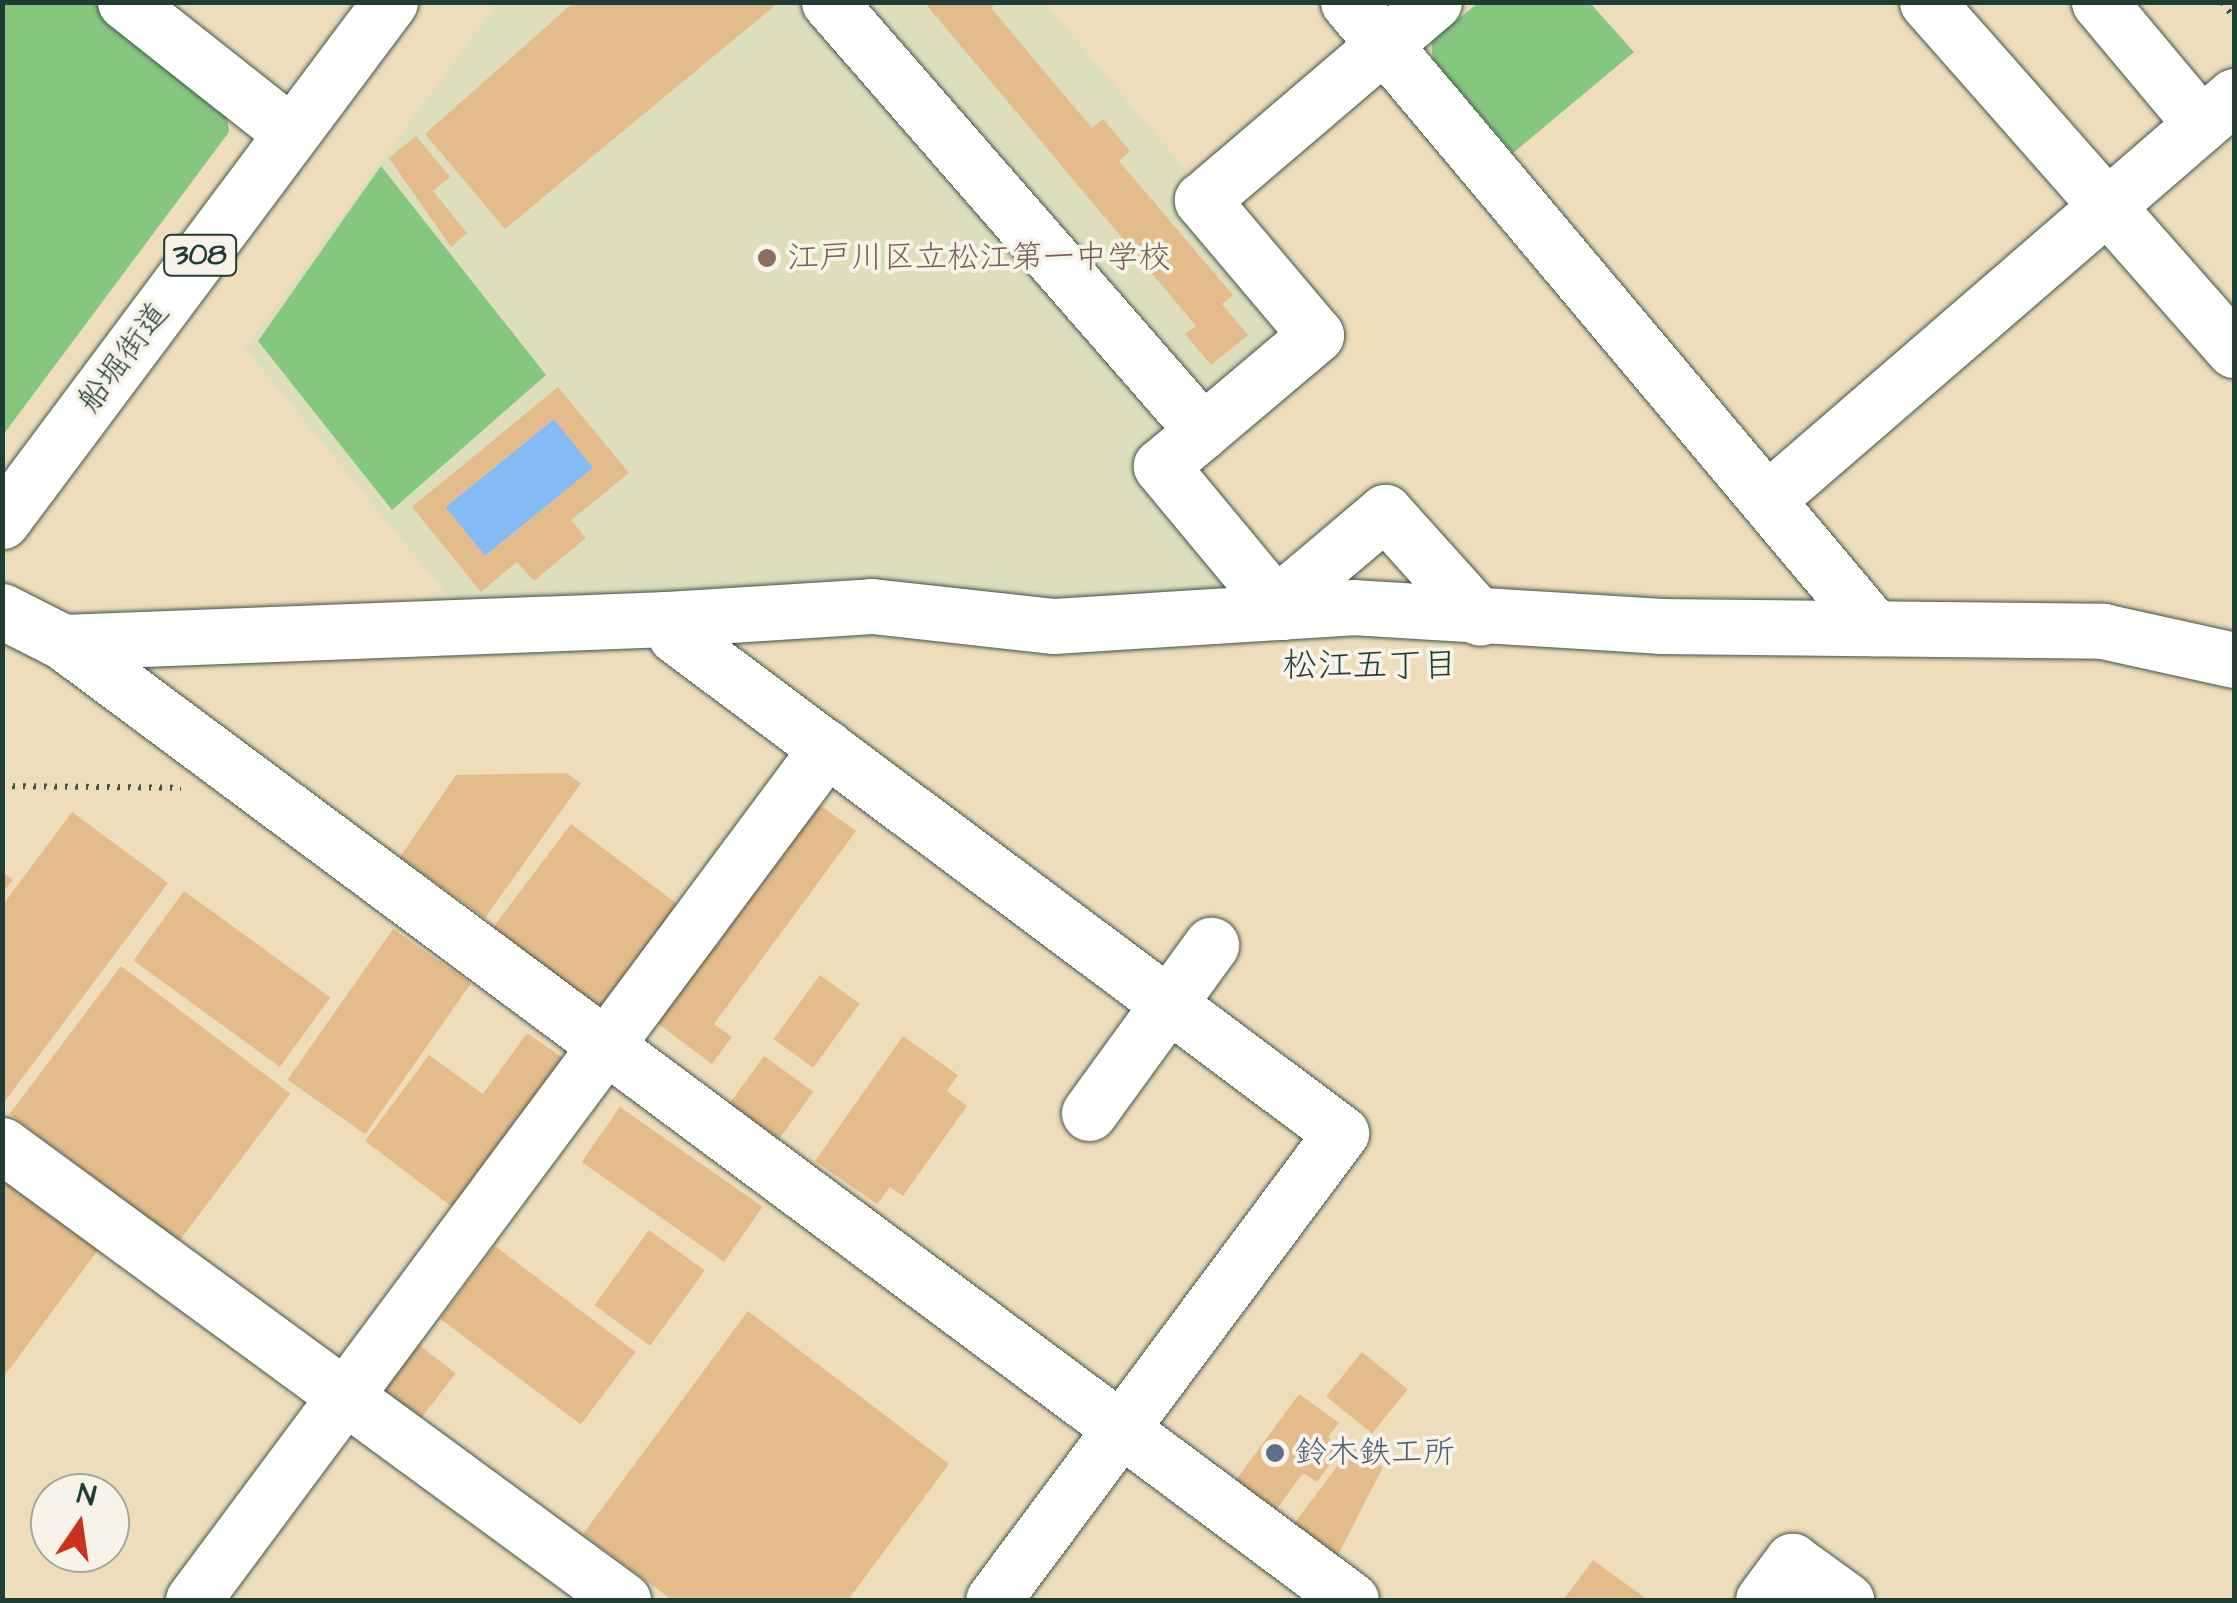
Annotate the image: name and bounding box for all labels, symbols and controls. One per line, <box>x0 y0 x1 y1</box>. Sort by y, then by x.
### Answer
road number: 308 <box>162 230 238 280</box>
place label: 江戸川区立松江第一中学校 <box>787 239 1171 277</box>
marker: 江戸川区立松江第一中学校 <box>756 247 778 269</box>
street label: 船堀街道 <box>70 295 178 421</box>
district label: 松江五丁目 <box>1283 645 1457 687</box>
place label: 鈴木鉄工所 <box>1295 1434 1455 1472</box>
marker: 鈴木鉄工所 <box>1264 1442 1286 1464</box>
north arrow <box>30 1473 130 1573</box>
text: N <box>73 1474 99 1516</box>

